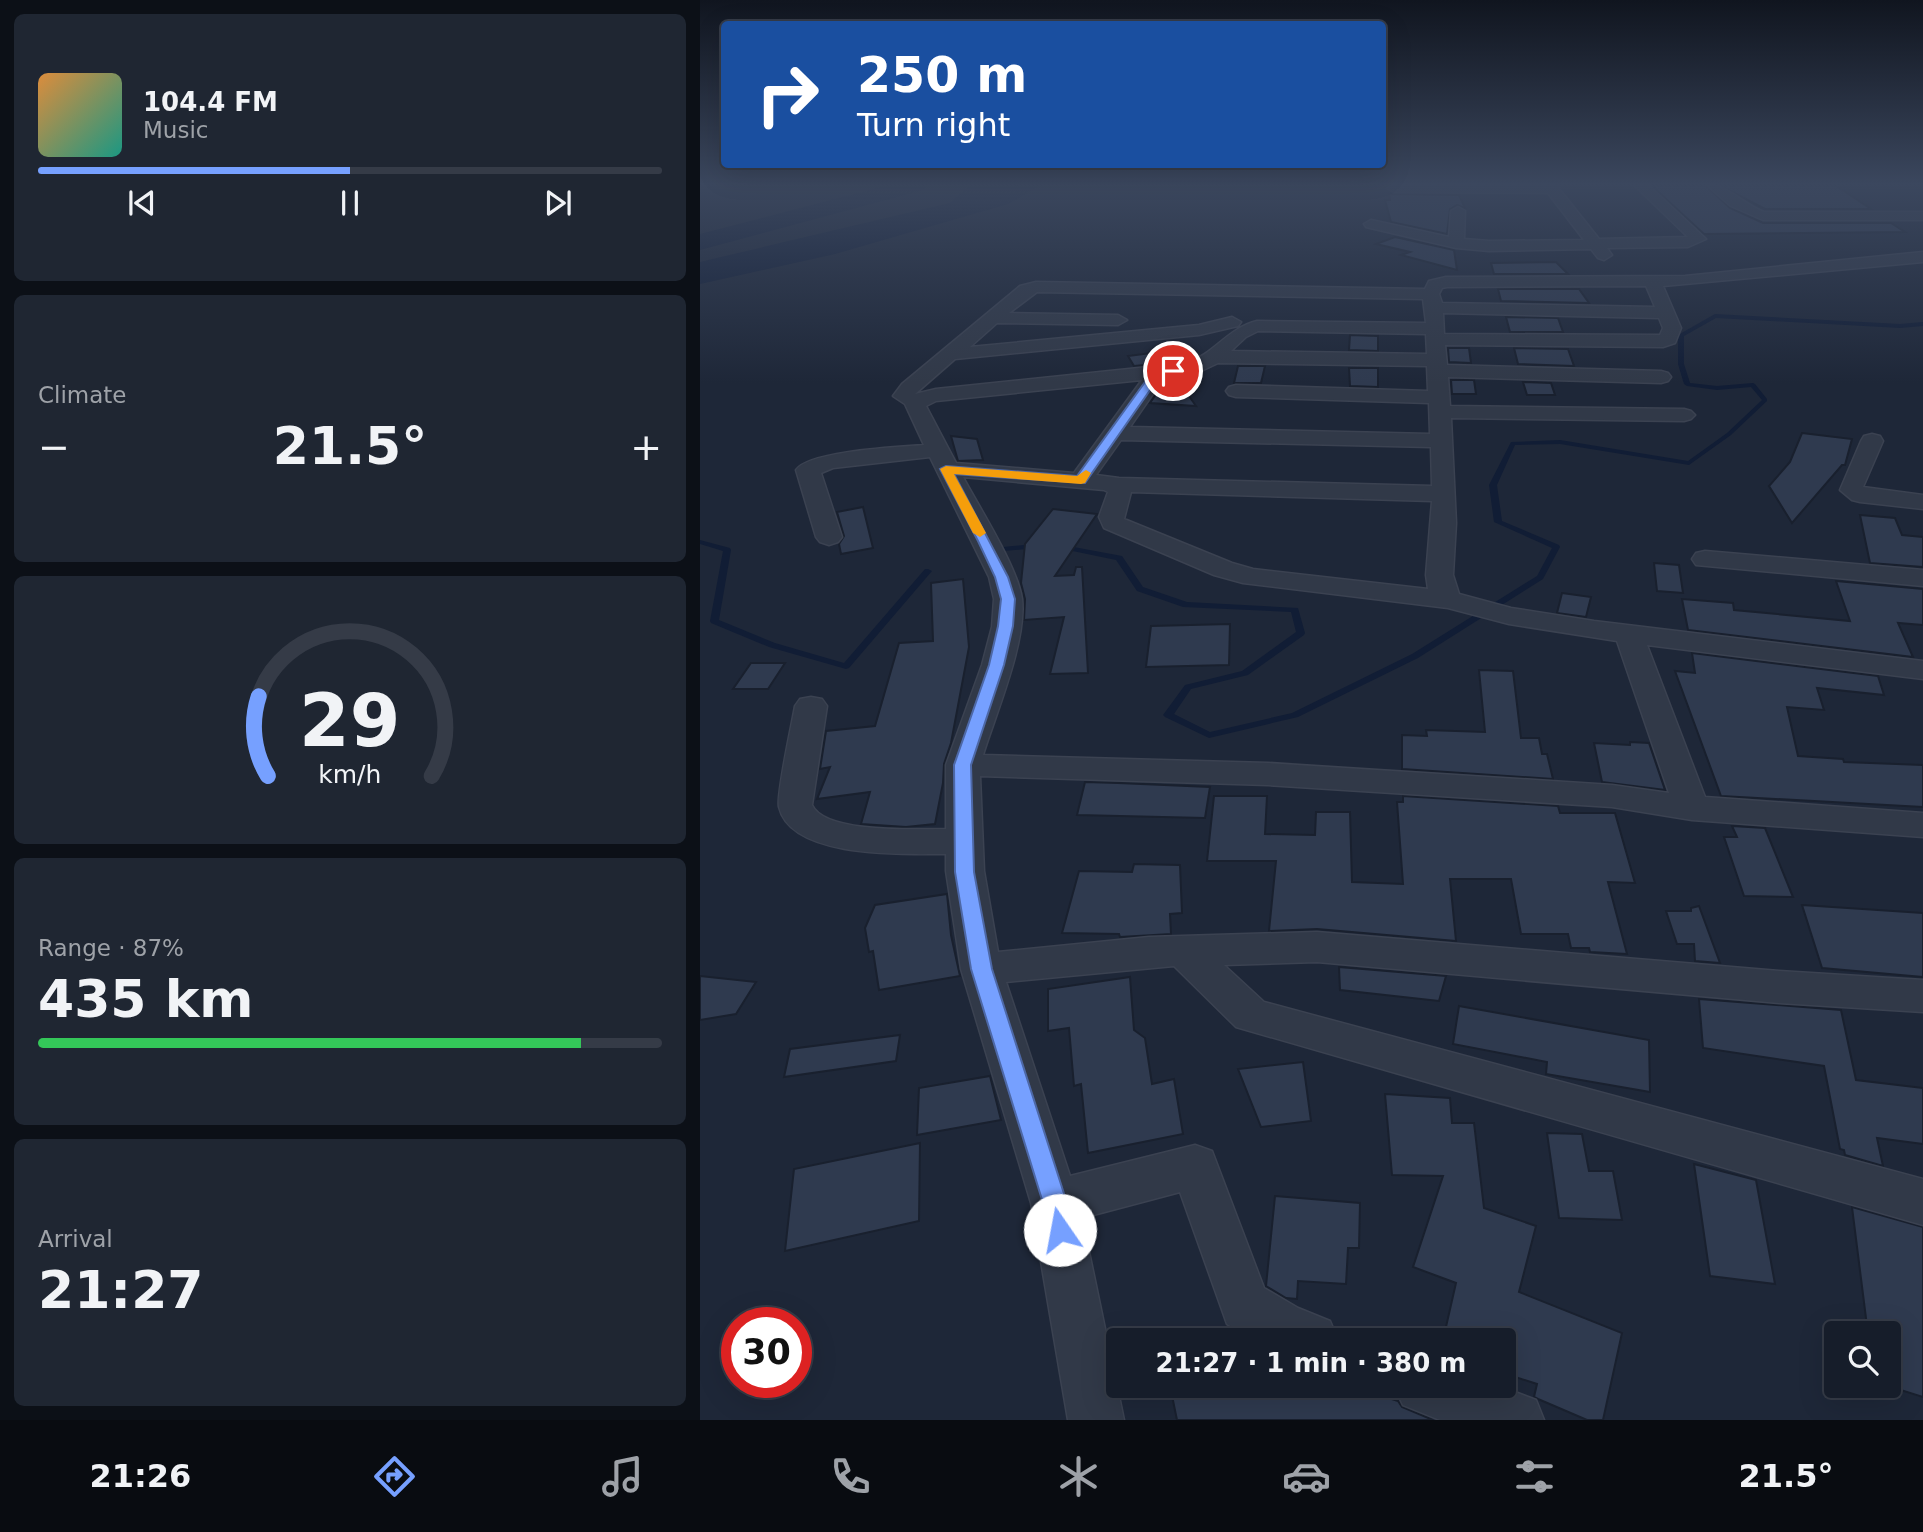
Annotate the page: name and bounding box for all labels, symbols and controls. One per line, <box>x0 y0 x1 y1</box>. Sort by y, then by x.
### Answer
text: 250 m <box>857 47 1027 104</box>
icon: right <box>742 49 833 140</box>
text: 104.4 FM <box>143 87 278 117</box>
text: Turn right <box>857 106 1010 144</box>
text: Music <box>143 117 208 143</box>
icon: previous <box>123 184 161 222</box>
icon: pause <box>331 184 369 222</box>
icon: next <box>539 184 577 222</box>
pin <box>1143 341 1203 401</box>
icon: arrive <box>1154 352 1192 390</box>
text: Climate <box>38 382 127 408</box>
text: 21.5° <box>273 416 427 476</box>
text: − <box>38 425 70 469</box>
text: + <box>630 425 662 469</box>
text: 29 <box>299 678 401 763</box>
text: km/h <box>318 760 382 789</box>
text: Range · 87% <box>38 935 184 961</box>
text: 435 km <box>38 969 253 1029</box>
position arrow <box>1023 1193 1097 1267</box>
text: Arrival <box>38 1226 113 1252</box>
text: 21:27 <box>38 1260 204 1320</box>
speed limit sign: 30 <box>721 1307 812 1398</box>
map controls <box>1824 1321 1901 1398</box>
button: search <box>1824 1321 1901 1398</box>
text: 21:27 · 1 min · 380 m <box>1156 1348 1466 1378</box>
icon: directions <box>370 1452 419 1501</box>
icon: music <box>598 1452 647 1501</box>
icon: phone <box>826 1452 875 1501</box>
icon: climate <box>1054 1452 1103 1501</box>
icon: car <box>1282 1452 1331 1501</box>
icon: filters <box>1510 1452 1559 1501</box>
text: 21:26 <box>90 1457 191 1495</box>
text: 21.5° <box>1738 1457 1833 1495</box>

